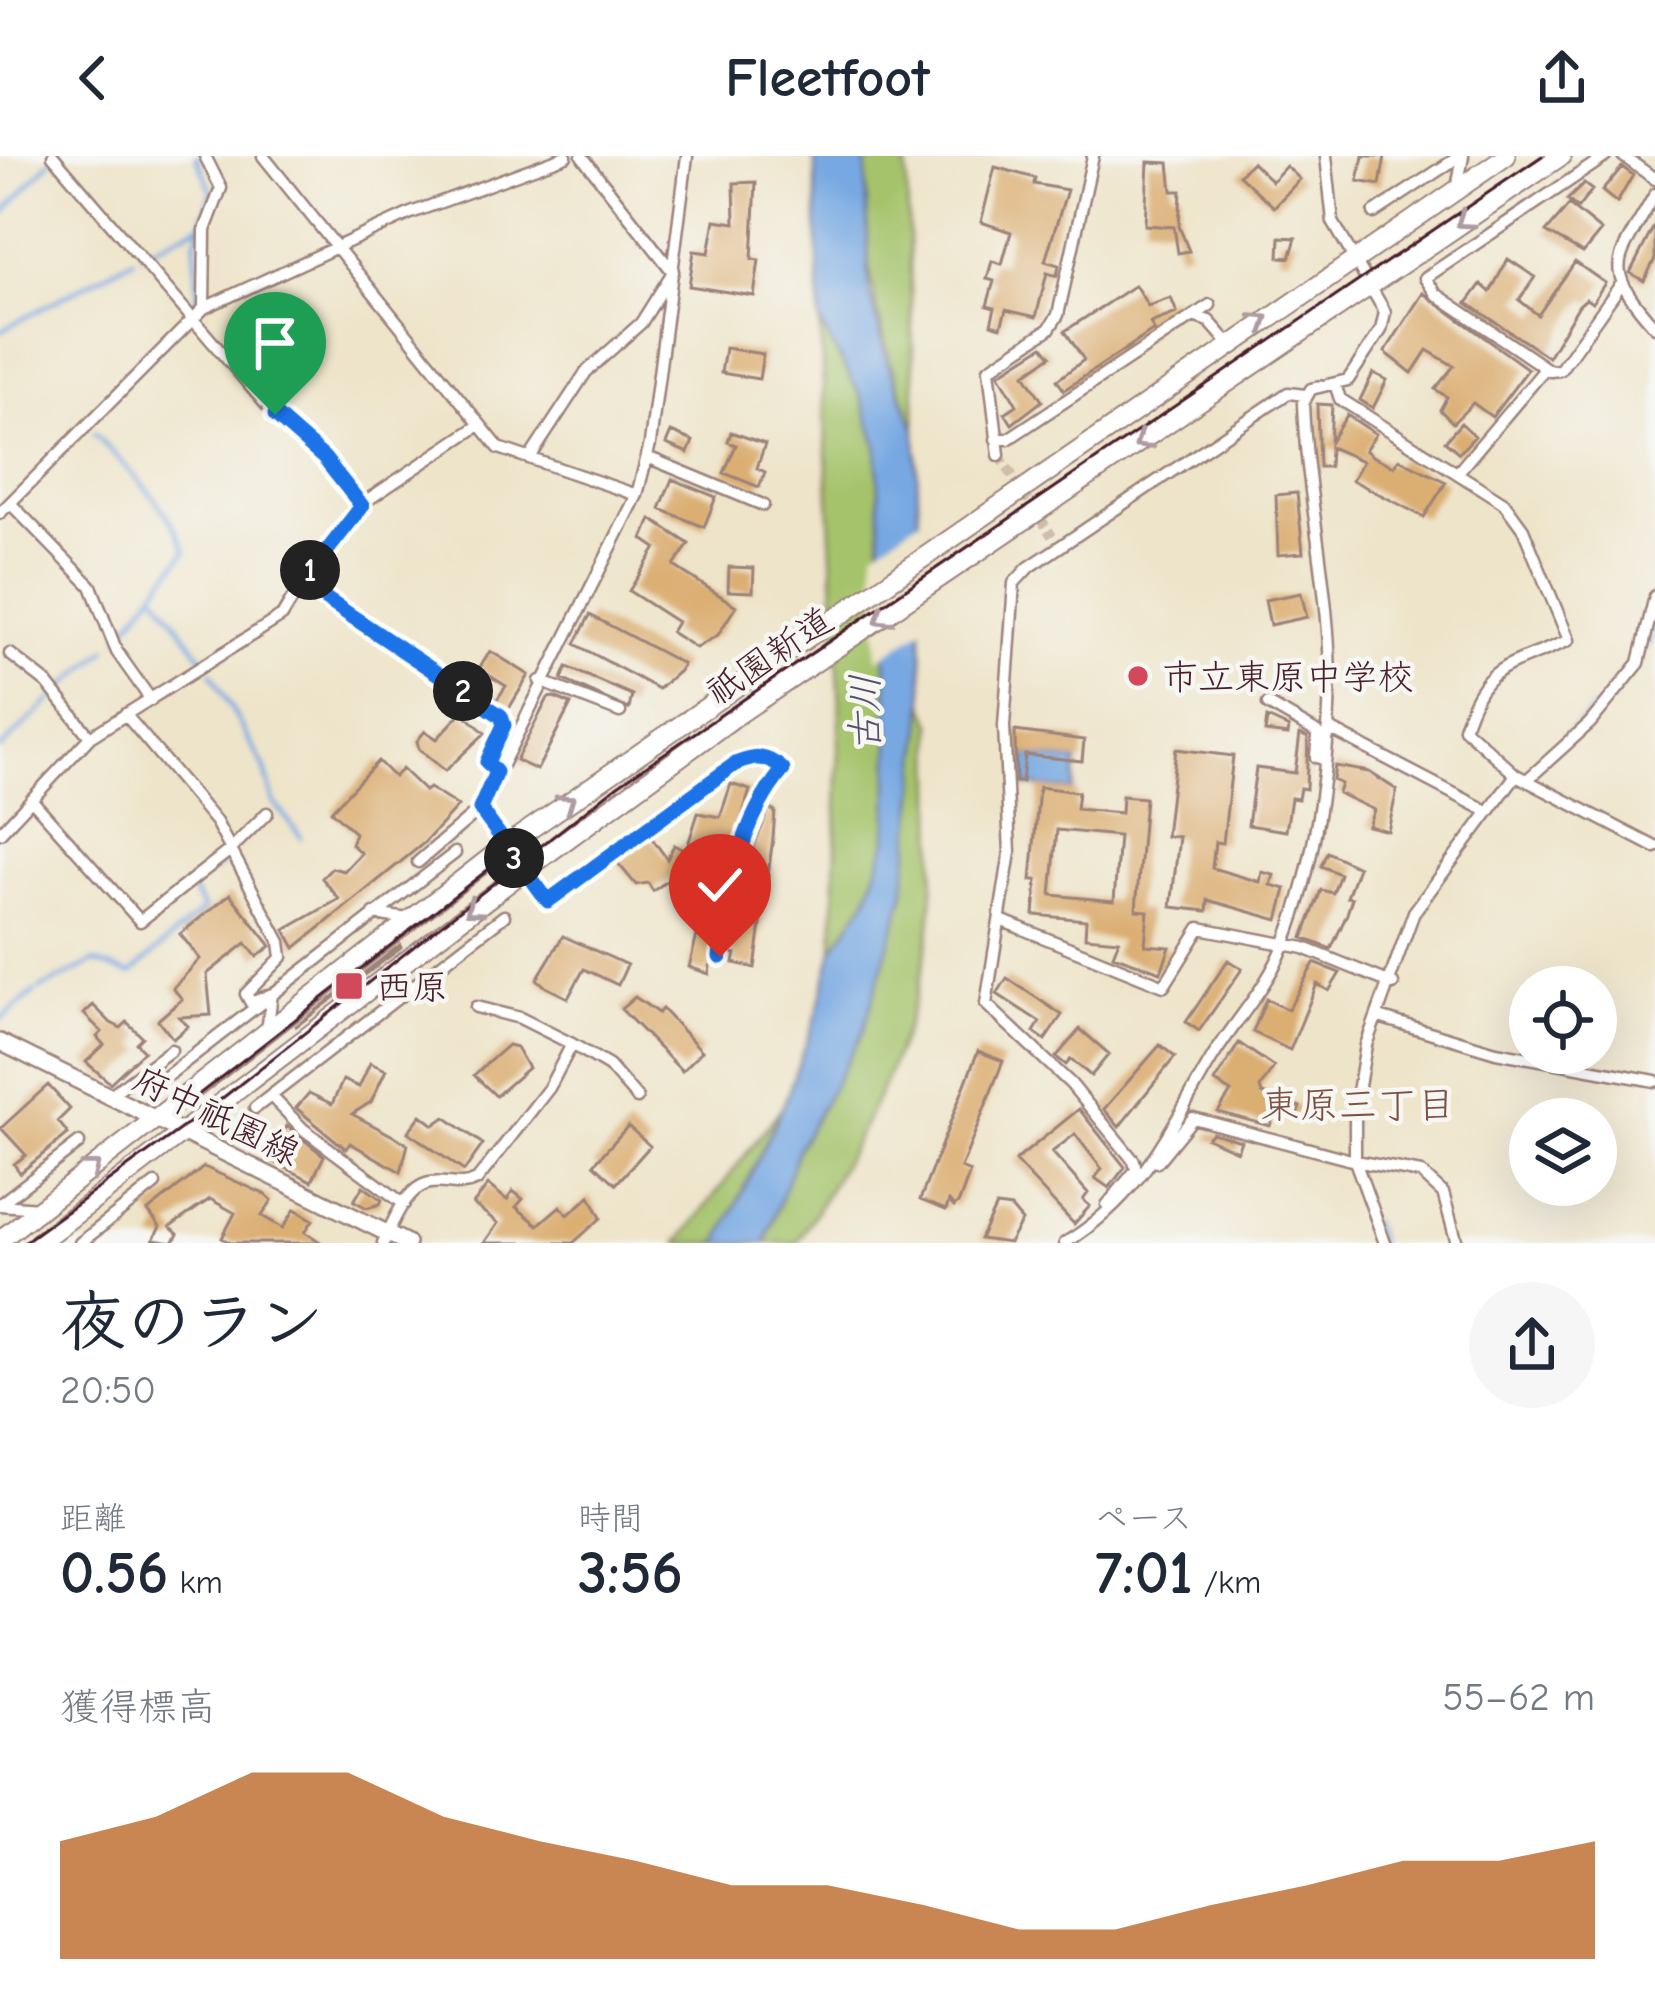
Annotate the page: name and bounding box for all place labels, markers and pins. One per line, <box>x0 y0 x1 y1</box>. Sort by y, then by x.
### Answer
pin <box>224 292 326 415</box>
pin: 1 <box>280 540 340 600</box>
place label: 市立東原中学校 <box>1162 657 1414 698</box>
pin: 2 <box>433 661 493 721</box>
marker: 市立東原中学校 <box>1125 663 1151 689</box>
pin: 3 <box>484 828 544 888</box>
pin <box>669 834 771 957</box>
place label: 西原 <box>376 967 448 1008</box>
marker: 西原 <box>333 970 365 1002</box>

